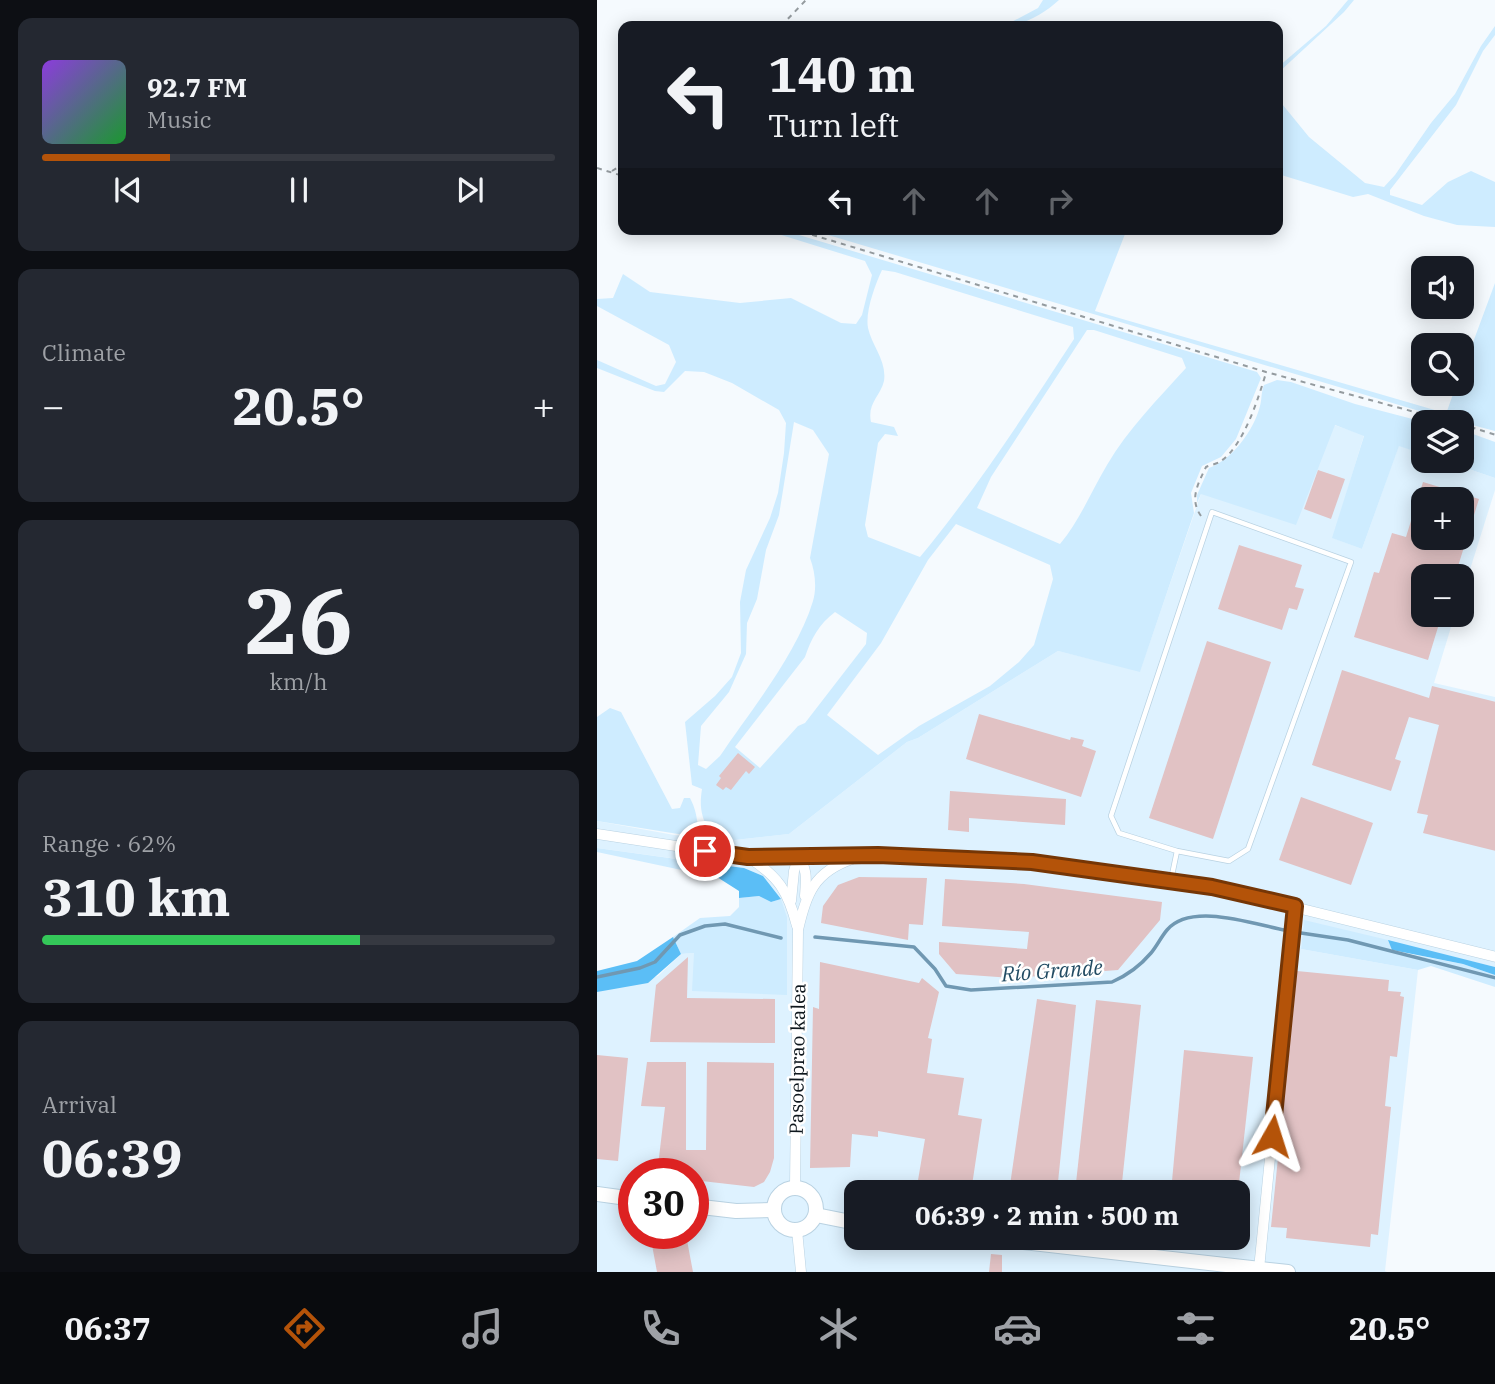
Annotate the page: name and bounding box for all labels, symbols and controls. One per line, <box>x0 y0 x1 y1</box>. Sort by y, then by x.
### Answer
text: 140 m <box>768 42 915 105</box>
icon: left <box>653 49 744 140</box>
text: 92.7 FM <box>147 70 247 104</box>
text: Music <box>147 104 212 134</box>
text: Turn left <box>768 104 899 146</box>
icon: previous <box>109 171 147 209</box>
icon: pause <box>280 171 318 209</box>
icon: next <box>451 171 489 209</box>
icon: left <box>822 182 860 220</box>
icon: ahead <box>895 182 933 220</box>
icon: ahead <box>968 182 1006 220</box>
icon: right <box>1041 182 1079 220</box>
map controls <box>1411 256 1474 627</box>
button: sound <box>1411 256 1474 319</box>
button: search <box>1411 333 1474 396</box>
text: Climate <box>42 337 126 367</box>
text: 20.5° <box>232 372 365 439</box>
text: − <box>42 381 65 430</box>
text: + <box>532 381 555 430</box>
button: layers <box>1411 410 1474 473</box>
button: + <box>1411 487 1474 550</box>
text: 26 <box>244 561 353 679</box>
button: − <box>1411 564 1474 627</box>
text: km/h <box>269 666 328 696</box>
pin <box>675 821 735 881</box>
text: Range · 62% <box>42 828 176 858</box>
icon: arrive <box>686 832 724 870</box>
text: 310 km <box>42 863 231 930</box>
water label: Río Grande <box>999 952 1104 988</box>
street label: Pasoelprao kalea <box>784 983 810 1135</box>
text: Arrival <box>42 1089 117 1119</box>
position arrow <box>1235 1099 1309 1173</box>
text: 06:39 <box>42 1124 183 1191</box>
speed limit sign: 30 <box>618 1158 709 1249</box>
text: 06:39 · 2 min · 500 m <box>915 1198 1179 1232</box>
icon: directions <box>280 1304 329 1353</box>
icon: music <box>458 1304 507 1353</box>
icon: phone <box>636 1304 685 1353</box>
icon: climate <box>814 1304 863 1353</box>
icon: car <box>993 1304 1042 1353</box>
icon: filters <box>1171 1304 1220 1353</box>
text: 06:37 <box>65 1307 151 1349</box>
text: 20.5° <box>1349 1307 1430 1349</box>

